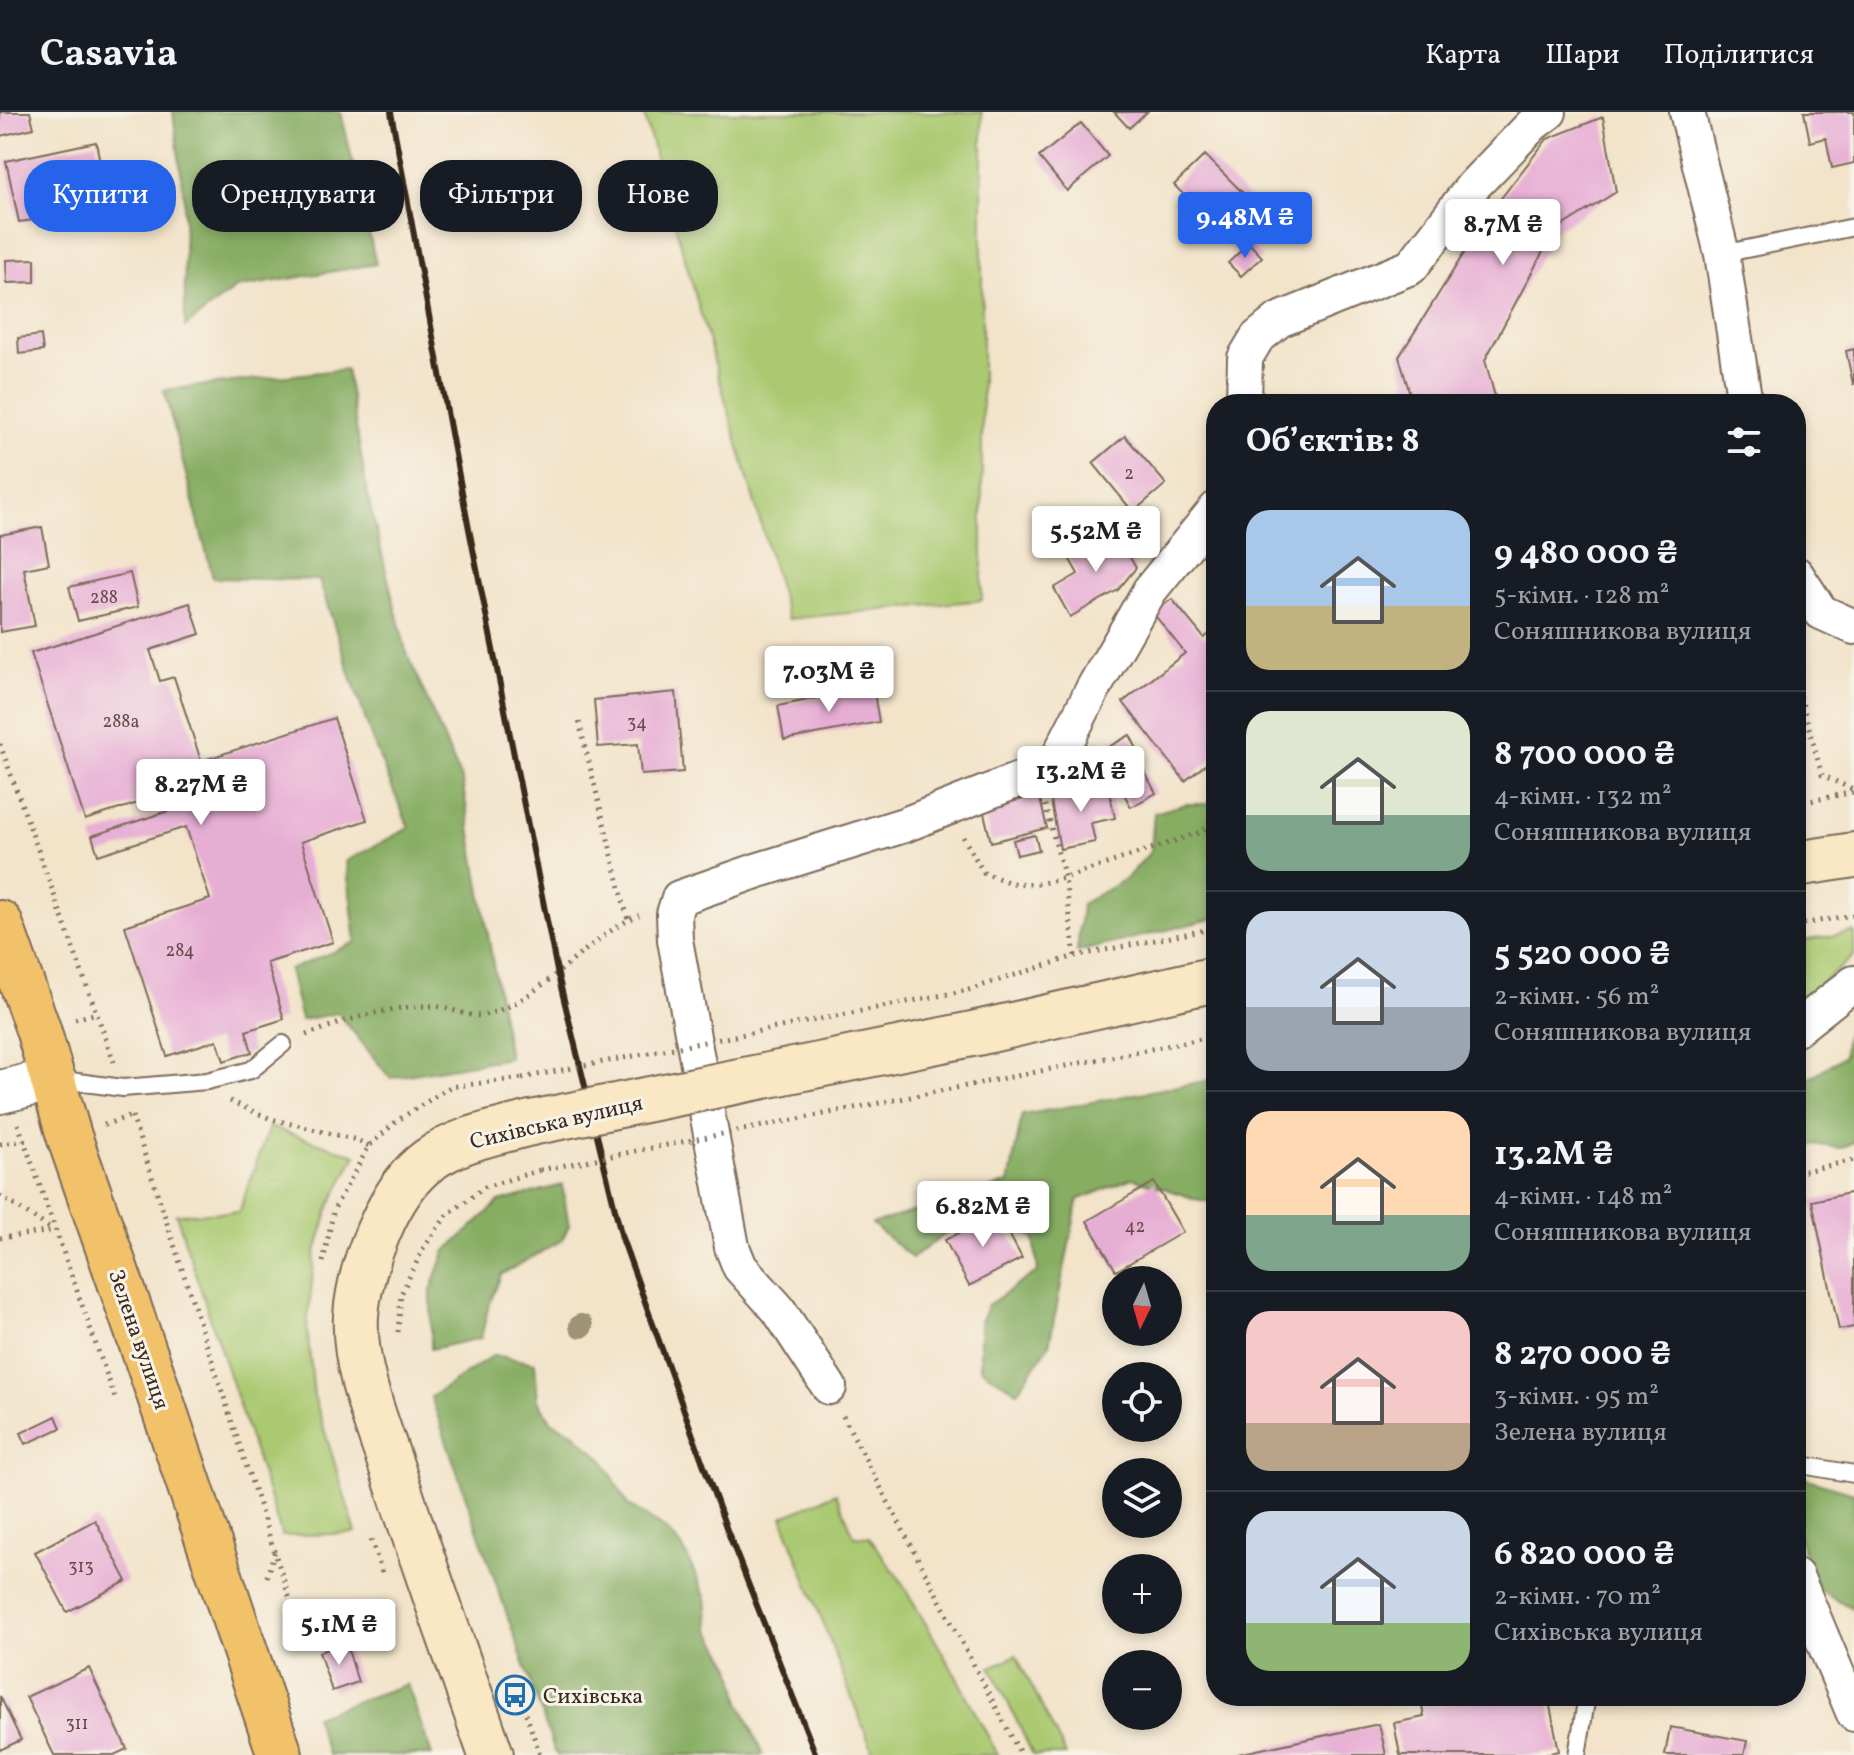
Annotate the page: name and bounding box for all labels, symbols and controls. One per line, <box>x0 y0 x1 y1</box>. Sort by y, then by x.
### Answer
text: Casavia <box>40 29 178 82</box>
text: Карта <box>1425 36 1501 75</box>
text: Шари <box>1545 36 1620 75</box>
text: Поділитися <box>1664 36 1814 75</box>
chip: Купити <box>24 160 176 232</box>
chip: Орендувати <box>192 160 404 232</box>
chip: Фільтри <box>420 160 582 232</box>
chip: Нове <box>598 160 718 232</box>
pin: 9.48M ₴ <box>1171 192 1319 260</box>
pin: 8.7M ₴ <box>1438 199 1568 267</box>
text: 9.48M ₴ <box>1196 200 1294 236</box>
text: 8.7M ₴ <box>1463 207 1543 243</box>
text: Об’єктів: 8 <box>1246 419 1420 466</box>
icon: filters <box>1722 420 1766 464</box>
house number: 2 <box>1124 462 1134 487</box>
pin: 5.52M ₴ <box>1022 506 1170 574</box>
text: 5.52M ₴ <box>1050 514 1142 550</box>
text: 9 480 000 ₴ <box>1494 531 1678 578</box>
icon: home <box>1310 542 1406 638</box>
text: 5-кімн. · 128 m² <box>1494 578 1669 614</box>
house number: 288 <box>90 586 118 611</box>
text: Соняшникова вулиця <box>1494 614 1751 650</box>
pin: 7.03M ₴ <box>755 646 903 714</box>
text: 7.03M ₴ <box>783 654 875 690</box>
house number: 288а <box>103 710 139 735</box>
house number: 34 <box>627 711 647 736</box>
text: 8 700 000 ₴ <box>1494 732 1675 779</box>
icon: home <box>1310 743 1406 839</box>
pin: 13.2M ₴ <box>1007 746 1155 814</box>
text: 13.2M ₴ <box>1035 754 1127 790</box>
pin: 8.27M ₴ <box>127 759 275 827</box>
text: 8.27M ₴ <box>154 767 248 803</box>
text: 4-кімн. · 132 m² <box>1494 779 1672 815</box>
text: Соняшникова вулиця <box>1494 815 1751 851</box>
text: 5 520 000 ₴ <box>1494 932 1670 979</box>
house number: 284 <box>165 939 195 964</box>
icon: home <box>1310 943 1406 1039</box>
text: 2-кімн. · 56 m² <box>1494 979 1659 1015</box>
text: Соняшникова вулиця <box>1494 1015 1751 1051</box>
street label: Сихівська вулиця <box>467 1088 646 1158</box>
text: 13.2M ₴ <box>1494 1132 1613 1179</box>
icon: home <box>1310 1143 1406 1239</box>
text: 4-кімн. · 148 m² <box>1494 1179 1672 1215</box>
pin: 6.82M ₴ <box>909 1181 1057 1249</box>
text: 6.82M ₴ <box>935 1189 1031 1225</box>
house number: 42 <box>1125 1215 1145 1240</box>
text: Соняшникова вулиця <box>1494 1215 1751 1251</box>
street label: Зелена вулиця <box>99 1266 176 1414</box>
north arrow <box>1102 1266 1182 1346</box>
map controls <box>1102 1266 1182 1730</box>
text: 8 270 000 ₴ <box>1494 1332 1671 1379</box>
icon: home <box>1310 1343 1406 1439</box>
button: locate <box>1102 1362 1182 1442</box>
text: 3-кімн. · 95 m² <box>1494 1379 1659 1415</box>
text: Зелена вулиця <box>1494 1415 1667 1451</box>
button: layers <box>1102 1458 1182 1538</box>
text: 6 820 000 ₴ <box>1494 1532 1675 1579</box>
icon: home <box>1310 1543 1406 1639</box>
button: + <box>1102 1554 1182 1634</box>
house number: 313 <box>68 1555 94 1580</box>
text: 2-кімн. · 70 m² <box>1494 1579 1661 1615</box>
pin: 5.1M ₴ <box>274 1599 404 1667</box>
text: 5.1M ₴ <box>301 1607 377 1643</box>
text: Сихівська вулиця <box>1494 1615 1703 1651</box>
button: − <box>1102 1650 1182 1730</box>
bus stop icon: Сихівська <box>494 1674 536 1716</box>
place label: Сихівська <box>543 1682 643 1713</box>
house number: 311 <box>65 1712 89 1737</box>

